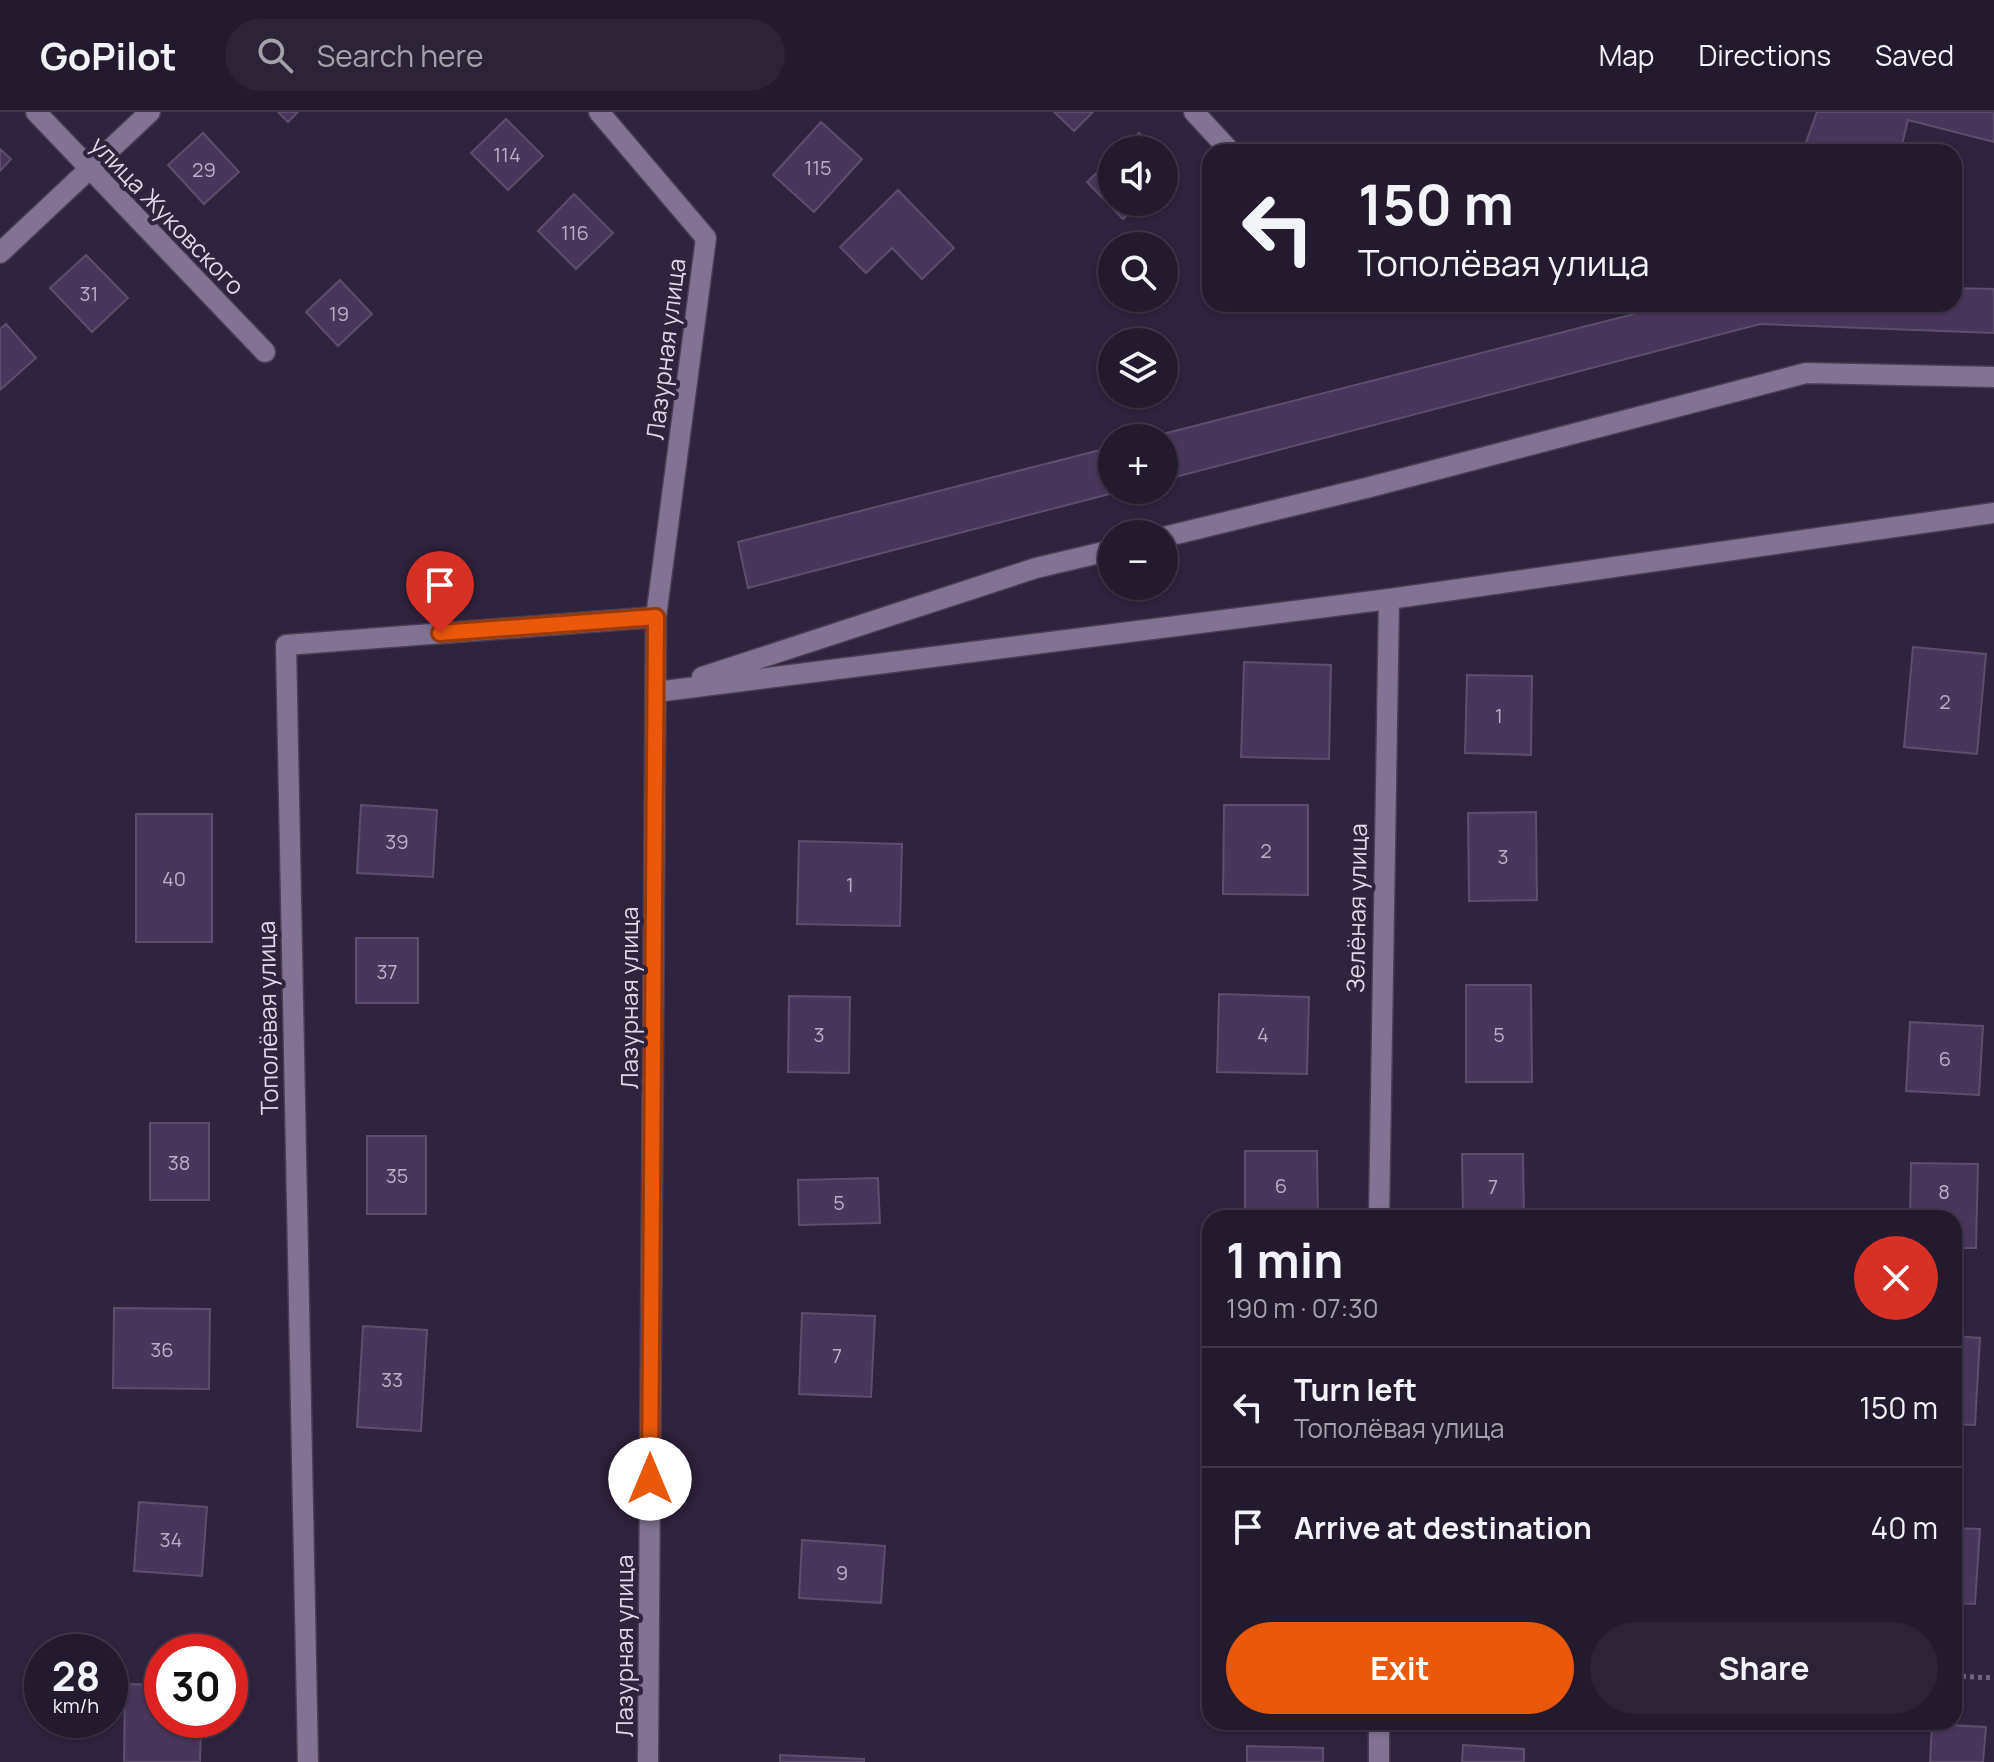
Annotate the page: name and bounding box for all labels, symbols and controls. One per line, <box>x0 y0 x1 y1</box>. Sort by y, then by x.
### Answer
search box <box>225 19 785 91</box>
text: GoPilot <box>40 29 177 81</box>
icon: search <box>253 33 297 77</box>
text: Search here <box>317 35 484 76</box>
text: Map <box>1599 36 1654 74</box>
text: Directions <box>1698 36 1831 74</box>
text: Saved <box>1875 36 1954 74</box>
street label: улица Жуковского <box>84 129 252 301</box>
map controls <box>1098 136 1178 600</box>
button: sound <box>1098 136 1178 216</box>
house number: 114 <box>493 141 521 168</box>
house number: 115 <box>804 154 832 181</box>
house number: 29 <box>192 156 216 183</box>
text: 150 m <box>1358 165 1514 242</box>
icon: left <box>1226 176 1330 280</box>
house number: 116 <box>561 219 589 246</box>
button: search <box>1098 232 1178 312</box>
text: Тополёвая улица <box>1358 238 1650 287</box>
street label: Лазурная улица <box>638 256 692 442</box>
house number: 31 <box>80 280 98 307</box>
house number: 19 <box>329 300 349 327</box>
button: layers <box>1098 328 1178 408</box>
button: + <box>1098 424 1178 504</box>
button: − <box>1098 520 1178 600</box>
pin <box>406 551 474 633</box>
icon: arrive <box>418 563 462 607</box>
house number: 2 <box>1939 688 1951 715</box>
house number: 1 <box>1495 702 1503 729</box>
street label: Зелёная улица <box>1338 823 1374 993</box>
house number: 39 <box>385 828 409 855</box>
house number: 2 <box>1260 837 1272 864</box>
house number: 3 <box>1497 843 1509 870</box>
house number: 40 <box>162 865 186 892</box>
house number: 1 <box>846 871 854 898</box>
street label: Лазурная улица <box>612 907 645 1089</box>
street label: Тополёвая улица <box>249 921 285 1115</box>
house number: 37 <box>376 958 398 985</box>
house number: 3 <box>813 1021 825 1048</box>
house number: 4 <box>1257 1021 1269 1048</box>
house number: 5 <box>1493 1021 1505 1048</box>
house number: 6 <box>1939 1045 1951 1072</box>
house number: 38 <box>168 1149 190 1176</box>
house number: 35 <box>386 1162 408 1189</box>
house number: 6 <box>1275 1172 1287 1199</box>
house number: 7 <box>1488 1173 1498 1200</box>
house number: 8 <box>1938 1178 1950 1205</box>
house number: 5 <box>833 1189 845 1216</box>
text: 1 min <box>1226 1227 1343 1292</box>
button: close <box>1854 1236 1938 1320</box>
text: 190 m · 07:30 <box>1226 1290 1379 1326</box>
house number: 36 <box>150 1336 174 1363</box>
house number: 7 <box>832 1342 842 1369</box>
house number: 33 <box>381 1366 403 1393</box>
text: Turn left <box>1294 1369 1417 1410</box>
icon: left <box>1226 1385 1270 1429</box>
text: 150 m <box>1859 1387 1938 1428</box>
text: Тополёвая улица <box>1294 1410 1505 1446</box>
position arrow <box>608 1437 692 1521</box>
icon: arrive <box>1226 1505 1270 1549</box>
text: Arrive at destination <box>1294 1507 1592 1548</box>
text: 40 m <box>1871 1507 1938 1548</box>
house number: 34 <box>160 1526 182 1553</box>
street label: Лазурная улица <box>607 1555 640 1737</box>
house number: 9 <box>836 1559 848 1586</box>
button: Exit <box>1226 1622 1574 1714</box>
button: Share <box>1590 1622 1938 1714</box>
speed limit sign: 30 <box>144 1634 248 1738</box>
text: 28 <box>52 1648 100 1703</box>
text: km/h <box>53 1692 99 1719</box>

